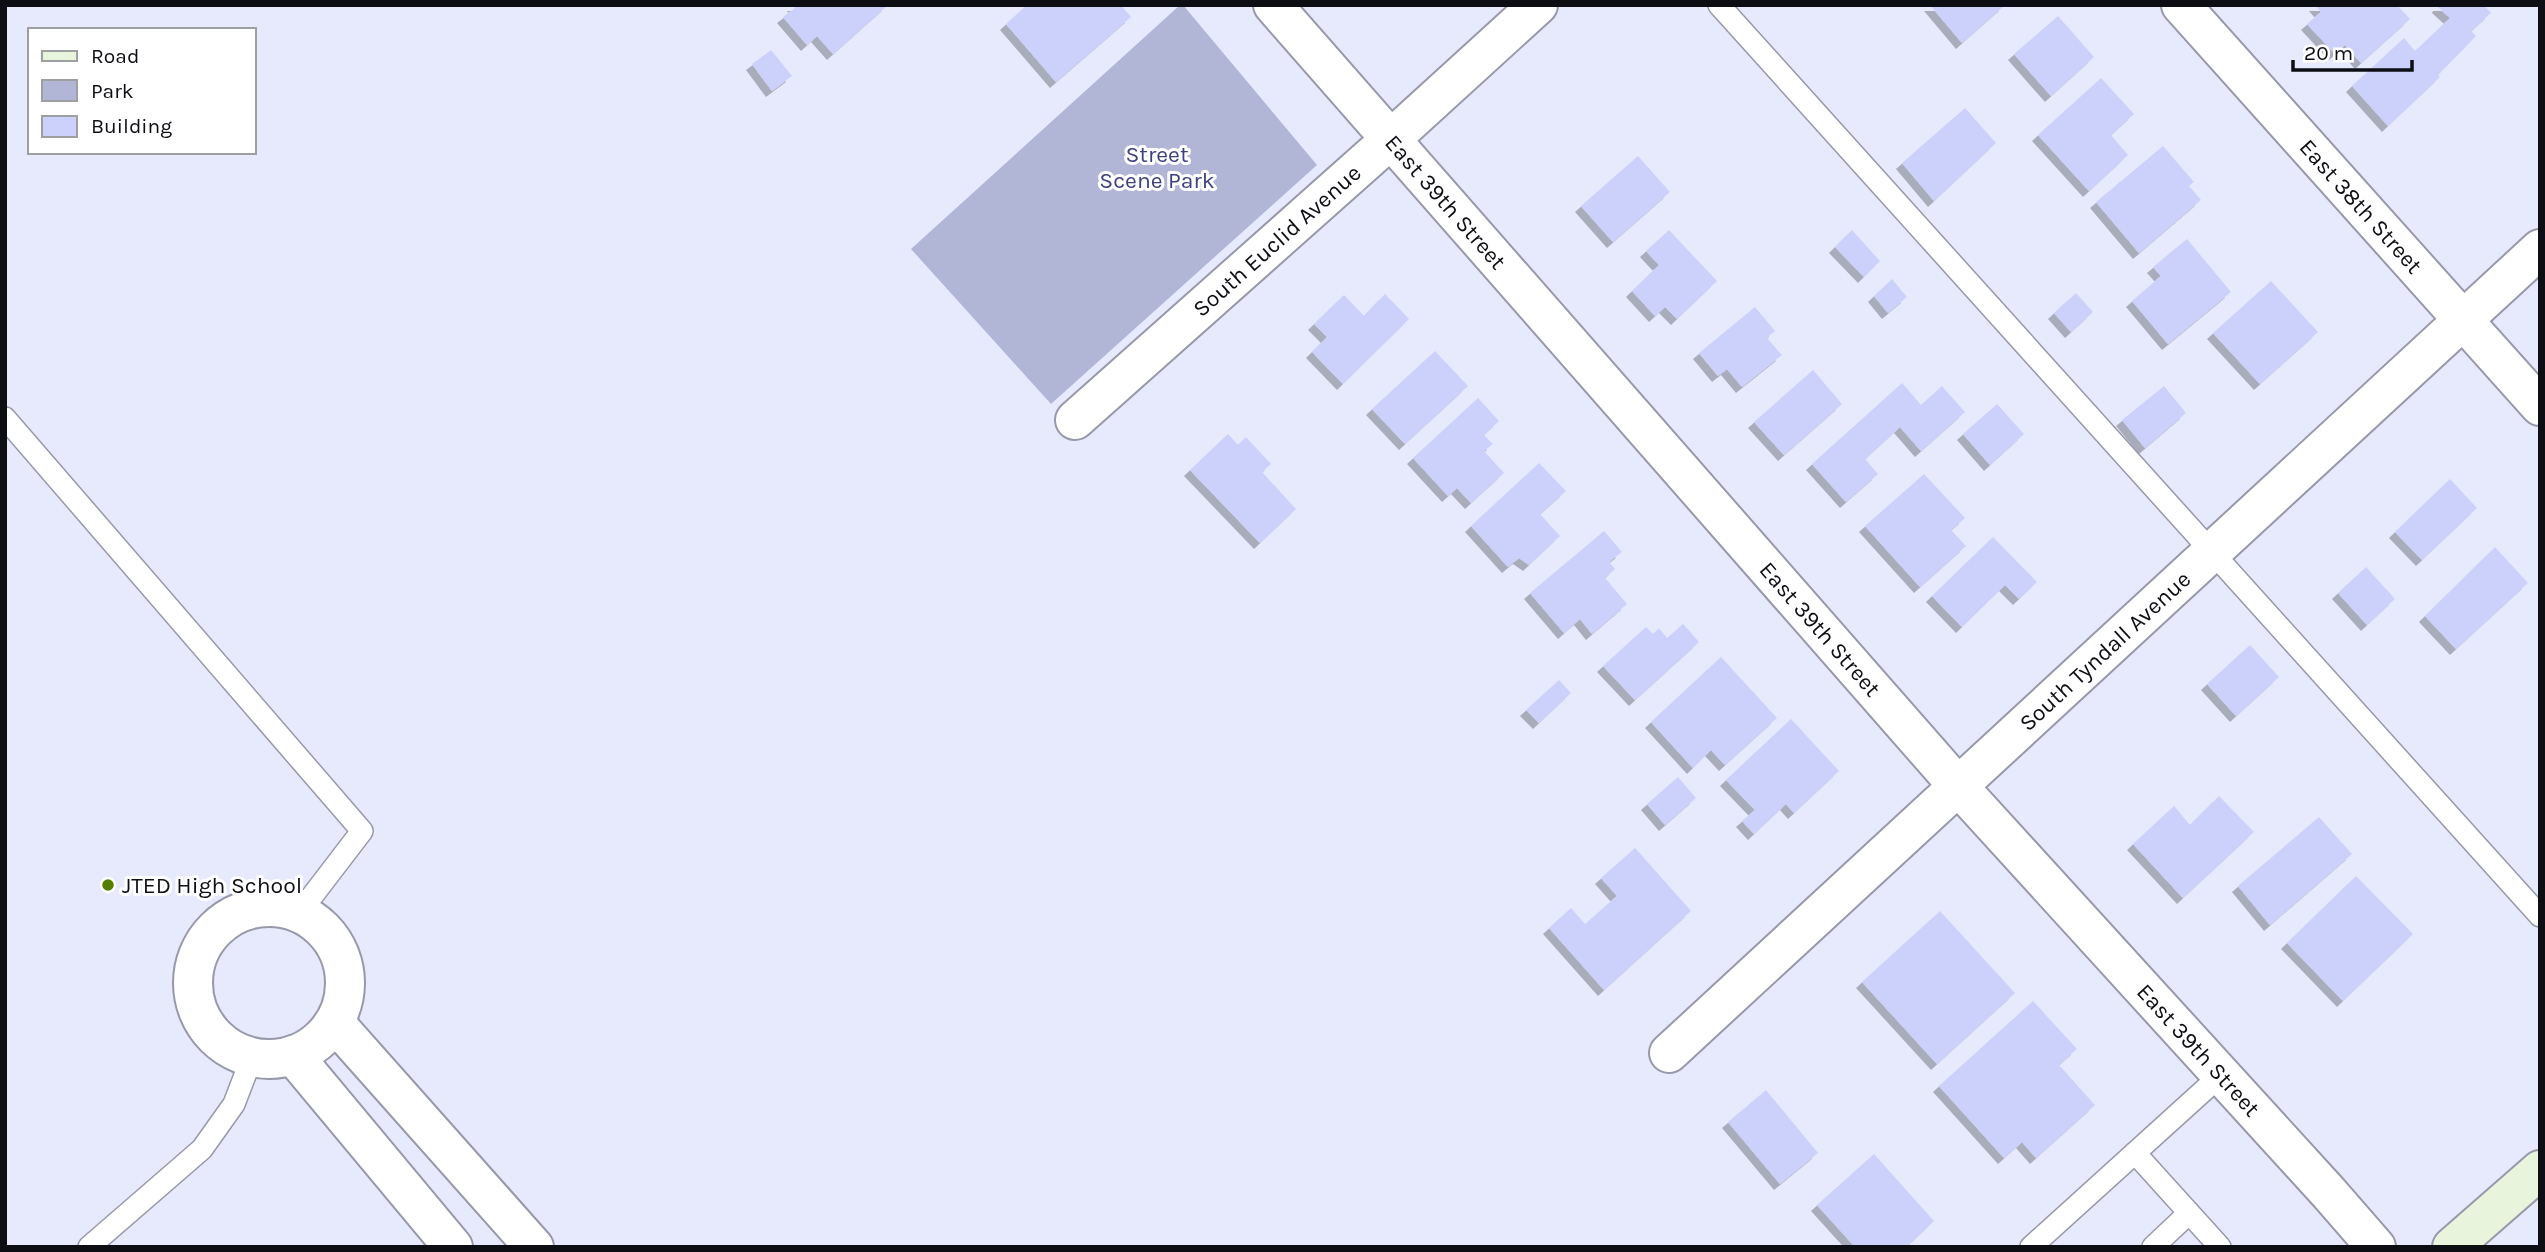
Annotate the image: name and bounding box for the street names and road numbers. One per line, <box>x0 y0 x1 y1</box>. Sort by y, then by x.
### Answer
street label: East 39th Street <box>1379 130 1512 275</box>
street label: East 38th Street <box>2294 134 2428 279</box>
street label: South Euclid Avenue <box>1188 159 1367 323</box>
street label: East 39th Street <box>1754 557 1886 702</box>
street label: South Tyndall Avenue <box>2014 566 2196 737</box>
street label: East 39th Street <box>2131 978 2266 1122</box>

